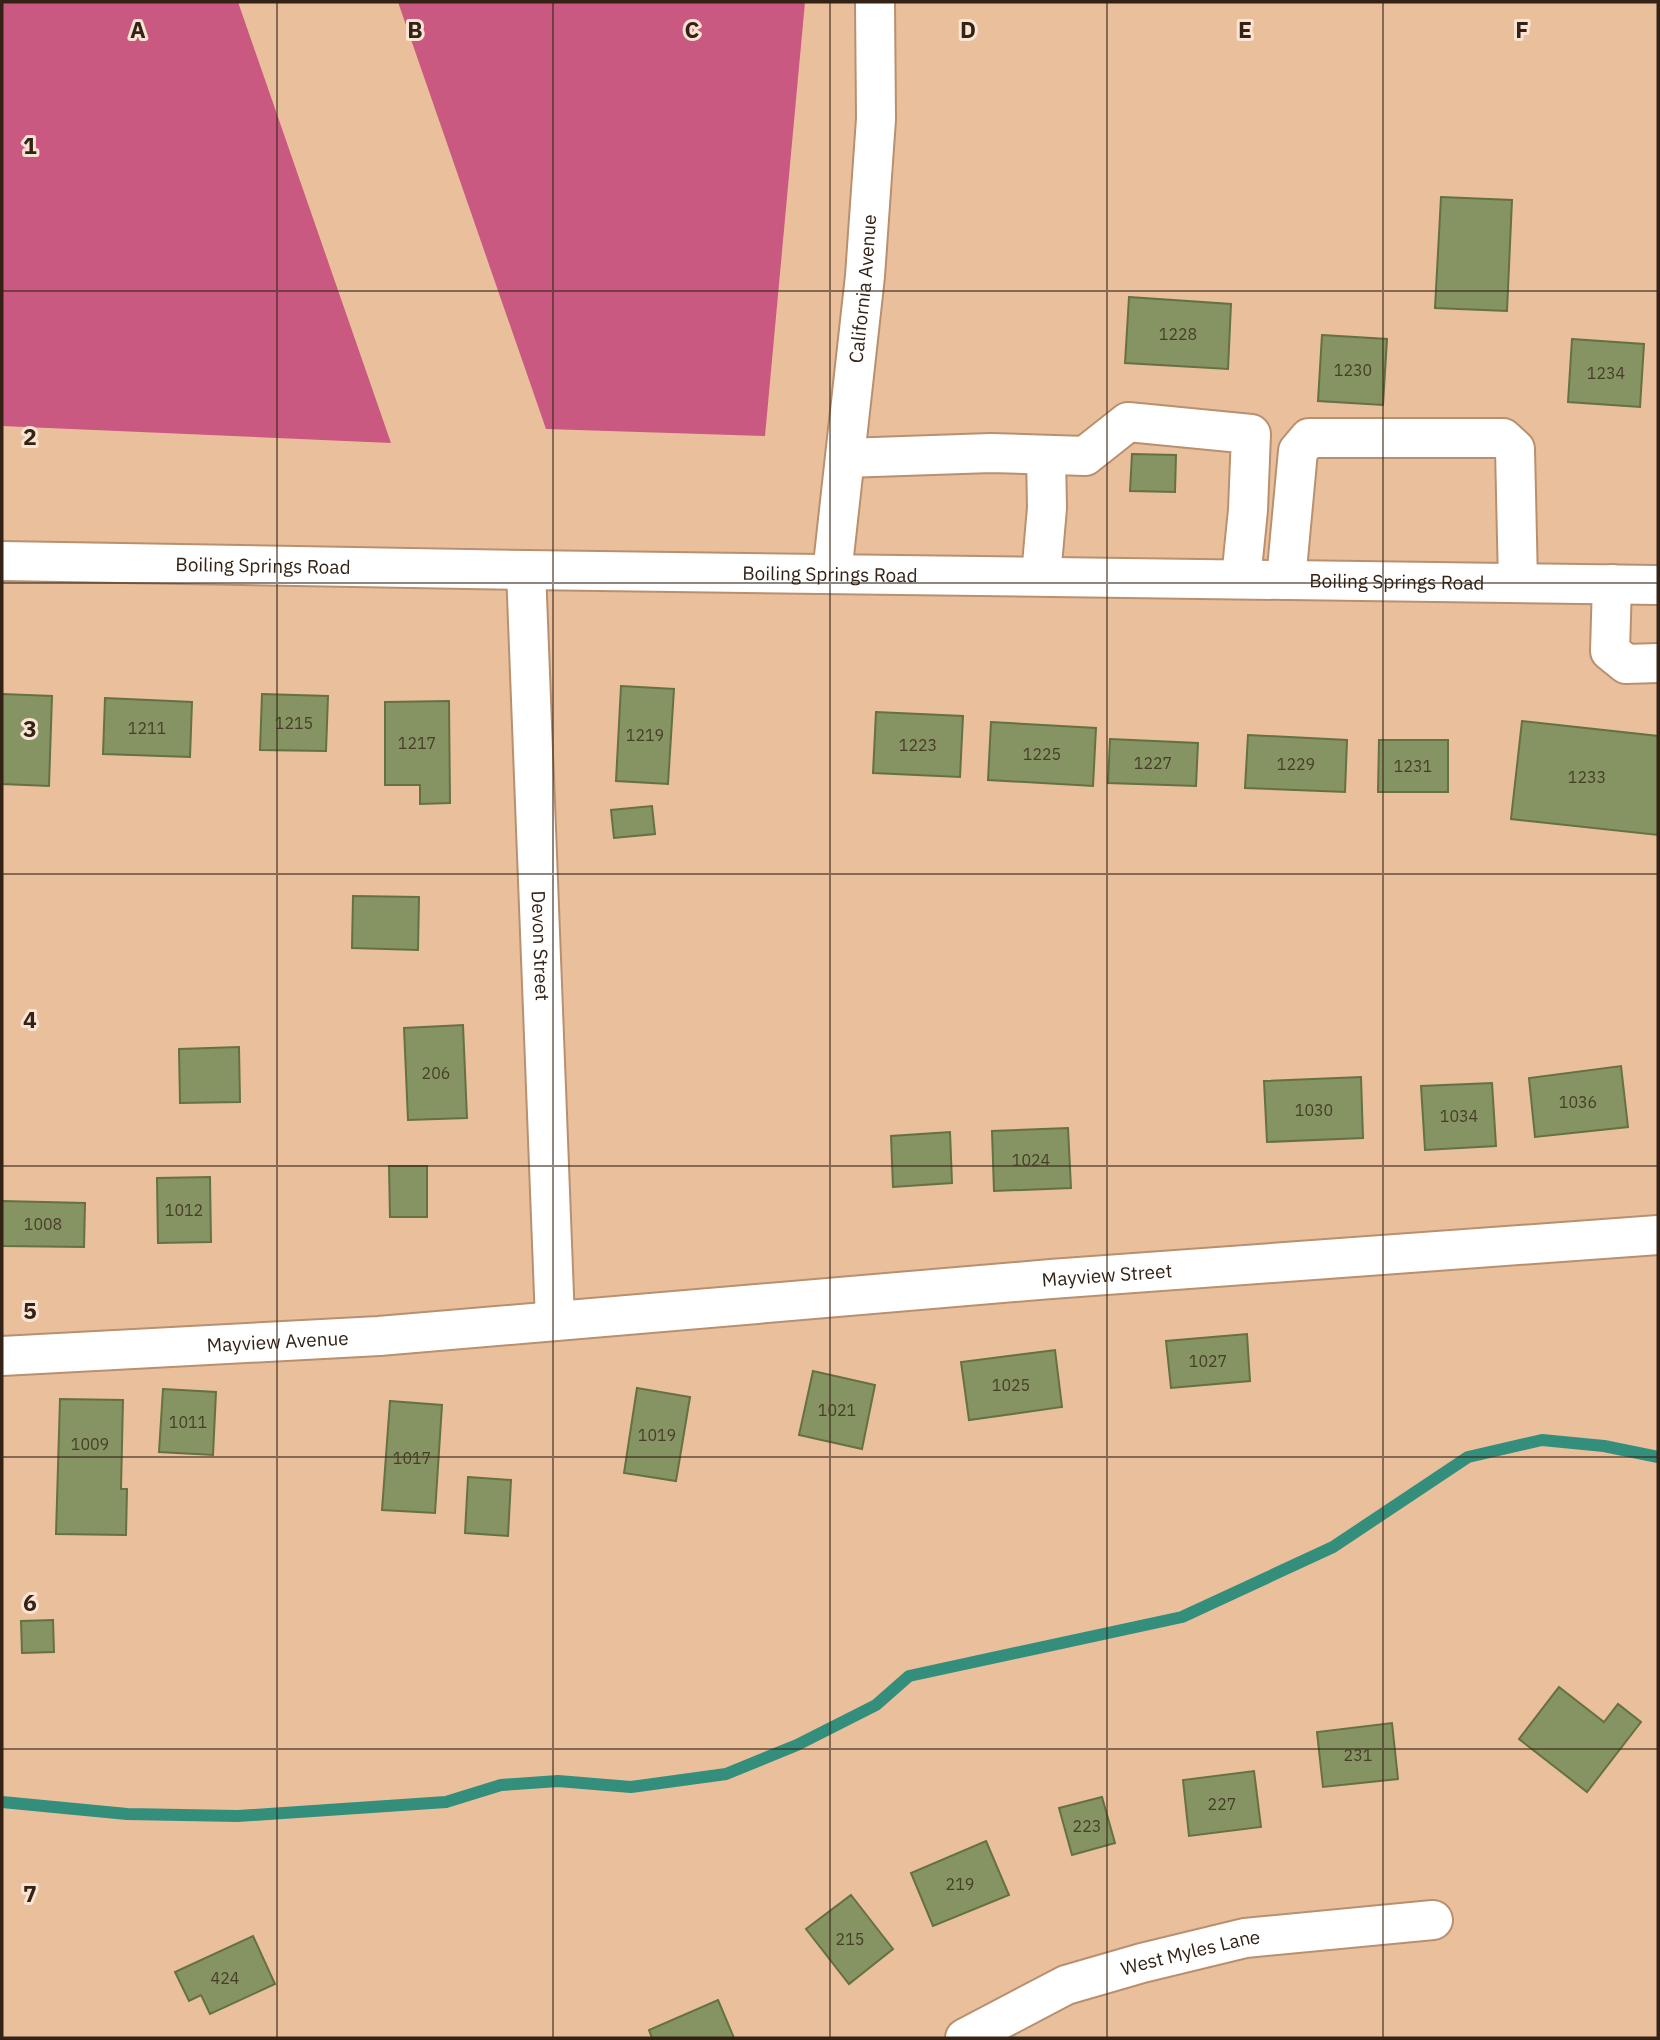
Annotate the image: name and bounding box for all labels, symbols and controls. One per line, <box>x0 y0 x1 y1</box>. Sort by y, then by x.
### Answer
text: A <box>130 14 146 44</box>
text: B <box>407 14 423 44</box>
text: C <box>685 14 700 44</box>
text: D <box>960 14 976 44</box>
text: E <box>1238 14 1252 44</box>
text: F <box>1515 14 1529 44</box>
text: 1 <box>23 130 37 160</box>
street label: California Avenue <box>843 213 881 364</box>
house number: 1228 <box>1159 324 1197 344</box>
house number: 1230 <box>1334 360 1372 380</box>
house number: 1234 <box>1587 363 1625 383</box>
text: 2 <box>23 421 37 451</box>
street label: Boiling Springs Road <box>175 552 351 579</box>
street label: Boiling Springs Road <box>742 561 918 587</box>
street label: Boiling Springs Road <box>1309 568 1485 595</box>
text: 3 <box>23 713 37 743</box>
house number: 1215 <box>275 713 313 733</box>
house number: 1211 <box>128 718 166 738</box>
house number: 1219 <box>626 725 664 745</box>
house number: 1217 <box>398 733 436 753</box>
house number: 1223 <box>899 735 937 755</box>
house number: 1225 <box>1023 744 1061 764</box>
house number: 1227 <box>1134 753 1172 773</box>
house number: 1229 <box>1277 754 1315 774</box>
house number: 1231 <box>1394 756 1432 776</box>
house number: 1233 <box>1568 767 1606 787</box>
street label: Devon Street <box>526 890 555 1001</box>
text: 4 <box>23 1004 37 1034</box>
house number: 206 <box>422 1063 450 1083</box>
house number: 1036 <box>1559 1092 1597 1112</box>
house number: 1030 <box>1295 1100 1333 1120</box>
house number: 1034 <box>1440 1106 1478 1126</box>
house number: 1024 <box>1012 1150 1050 1170</box>
house number: 1012 <box>165 1200 203 1220</box>
house number: 1008 <box>24 1214 62 1234</box>
street label: Mayview Street <box>1041 1258 1173 1292</box>
text: 5 <box>23 1295 37 1325</box>
street label: Mayview Avenue <box>206 1326 349 1357</box>
house number: 1027 <box>1189 1351 1227 1371</box>
house number: 1025 <box>992 1375 1030 1395</box>
house number: 1021 <box>818 1400 856 1420</box>
house number: 1011 <box>169 1412 207 1432</box>
house number: 1019 <box>638 1425 676 1445</box>
house number: 1009 <box>71 1434 109 1454</box>
house number: 1017 <box>393 1448 431 1468</box>
text: 6 <box>23 1587 37 1617</box>
house number: 231 <box>1344 1745 1372 1765</box>
house number: 227 <box>1208 1794 1236 1814</box>
house number: 223 <box>1073 1816 1101 1836</box>
house number: 219 <box>946 1874 974 1894</box>
text: 7 <box>23 1878 37 1908</box>
street label: West Myles Lane <box>1118 1925 1261 1980</box>
house number: 215 <box>836 1929 864 1949</box>
house number: 424 <box>211 1968 239 1988</box>

